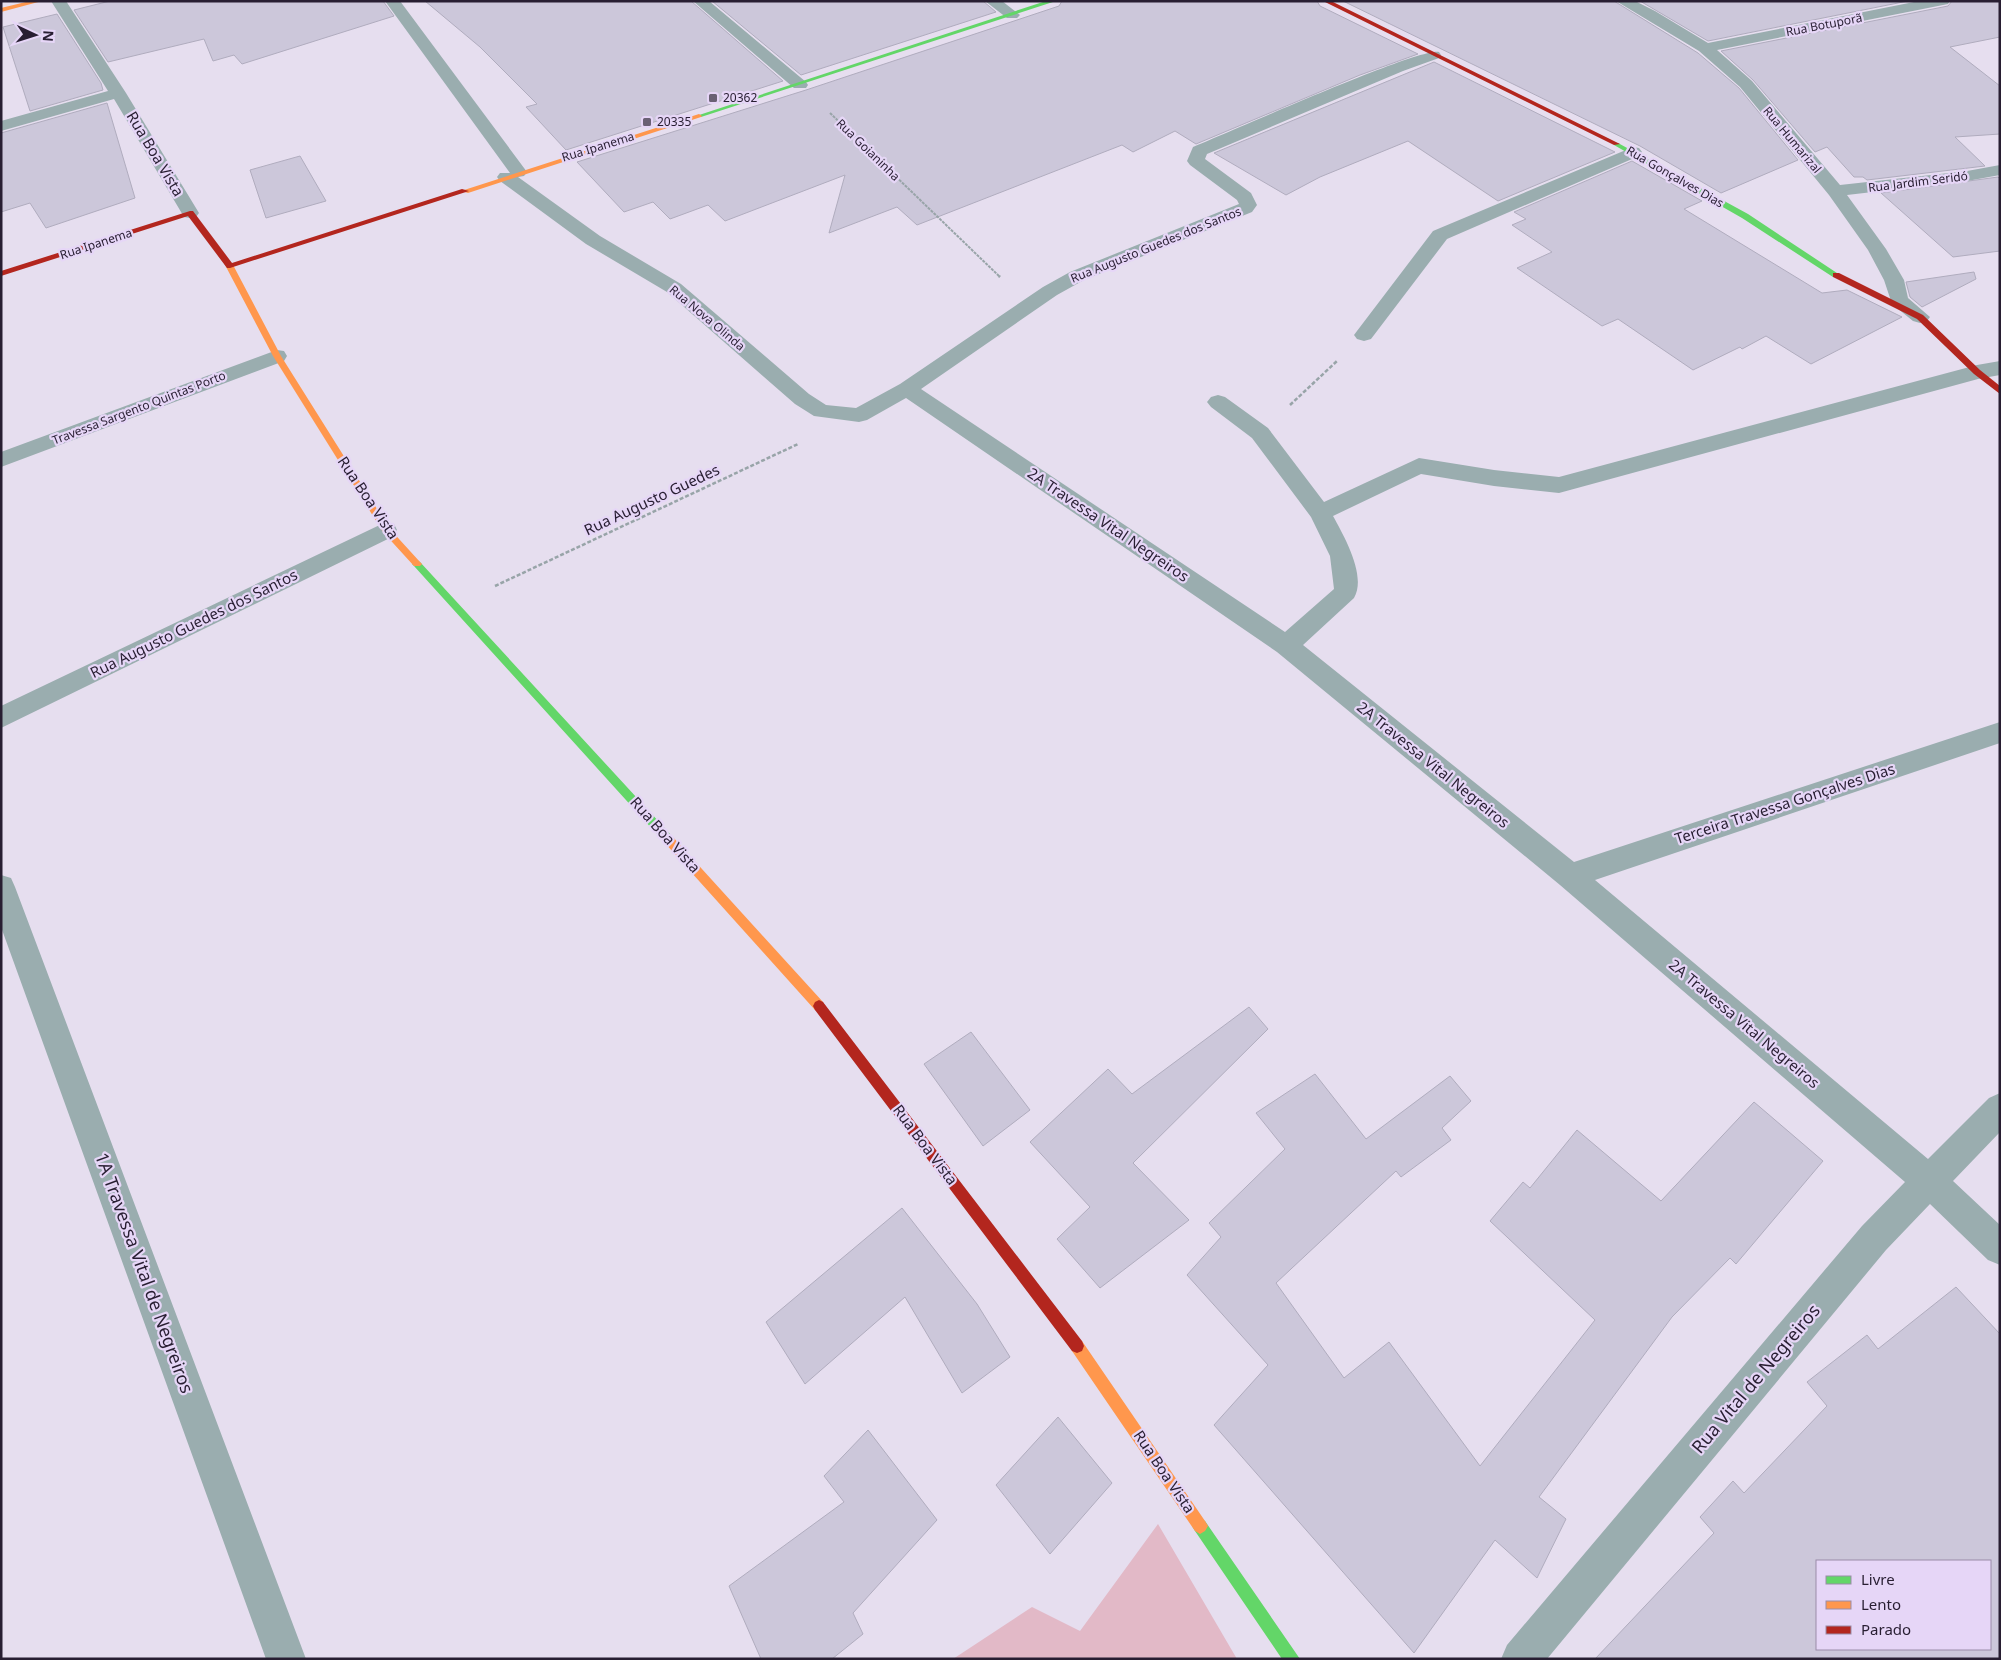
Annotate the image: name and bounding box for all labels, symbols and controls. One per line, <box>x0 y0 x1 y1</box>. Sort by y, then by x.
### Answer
street label: Rua Botuporã <box>1784 9 1864 40</box>
north arrow <box>10 10 60 60</box>
text: N <box>39 30 58 42</box>
place label: 20362 <box>723 89 757 106</box>
marker: 20362 <box>707 92 719 104</box>
street label: Rua Humarizal <box>1759 103 1825 177</box>
street label: Rua Boa Vista <box>123 107 189 200</box>
place label: 20335 <box>657 113 691 130</box>
street label: Rua Goianinha <box>833 115 904 184</box>
marker: 20335 <box>641 116 653 128</box>
street label: Rua Ipanema <box>559 127 636 166</box>
street label: Rua Gonçalves Dias <box>1623 142 1727 212</box>
street label: Rua Jardim Seridó <box>1867 167 1969 196</box>
street label: Rua Augusto Guedes dos Santos <box>1068 202 1244 287</box>
street label: Rua Ipanema <box>58 224 134 263</box>
street label: Rua Nova Olinda <box>666 281 749 354</box>
street label: Travessa Sargento Quintas Porto <box>50 367 228 449</box>
street label: Rua Boa Vista <box>334 452 404 543</box>
street label: Rua Augusto Guedes <box>581 459 723 539</box>
street label: 2A Travessa Vital Negreiros <box>1024 463 1193 586</box>
street label: Rua Augusto Guedes dos Santos <box>87 564 301 682</box>
street label: 2A Travessa Vital Negreiros <box>1353 696 1514 832</box>
street label: Terceira Travessa Gonçalves Dias <box>1672 758 1897 848</box>
street label: Rua Boa Vista <box>626 792 705 877</box>
street label: 2A Travessa Vital Negreiros <box>1665 954 1824 1092</box>
street label: Rua Boa Vista <box>889 1100 963 1189</box>
street label: 1A Travessa Vital de Negreiros <box>90 1149 200 1396</box>
street label: Rua Vital de Negreiros <box>1686 1299 1825 1458</box>
street label: Rua Boa Vista <box>1130 1426 1200 1517</box>
legend <box>1816 1560 1991 1650</box>
text: Livre <box>1861 1569 1895 1589</box>
text: Lento <box>1861 1594 1901 1614</box>
text: Parado <box>1861 1619 1911 1639</box>

